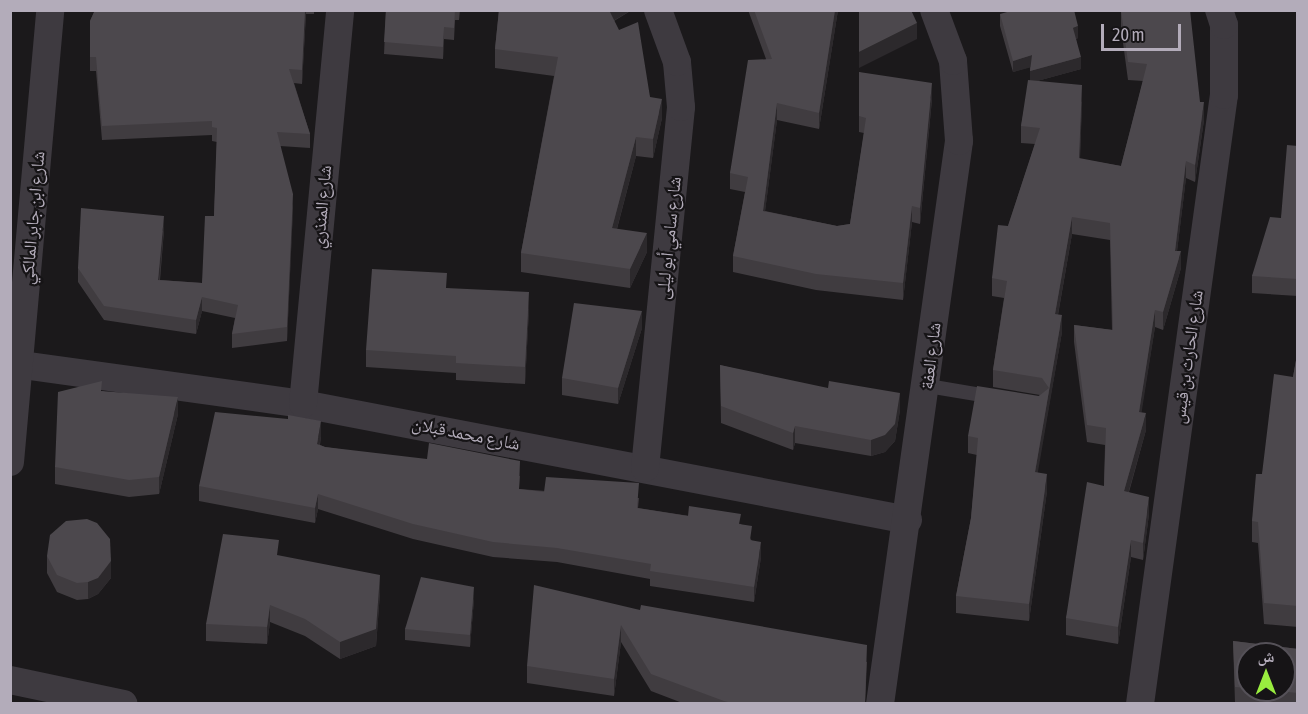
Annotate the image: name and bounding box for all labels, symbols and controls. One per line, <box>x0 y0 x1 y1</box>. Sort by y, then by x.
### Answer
scale bar <box>1104 12 1184 50</box>
text: 20 m <box>1112 24 1144 45</box>
street label: شارع ابن جابر المالكي <box>16 150 50 286</box>
street label: شارع المنذري <box>308 164 336 250</box>
street label: شارع سامي أبو ليلى <box>652 176 686 300</box>
street label: شارع الحارث بن قيس <box>1168 289 1208 425</box>
street label: شارع العفة <box>916 321 946 391</box>
street label: شارع محمد قبلان <box>410 413 522 455</box>
north arrow <box>1236 642 1296 702</box>
text: ش <box>1258 647 1274 665</box>

